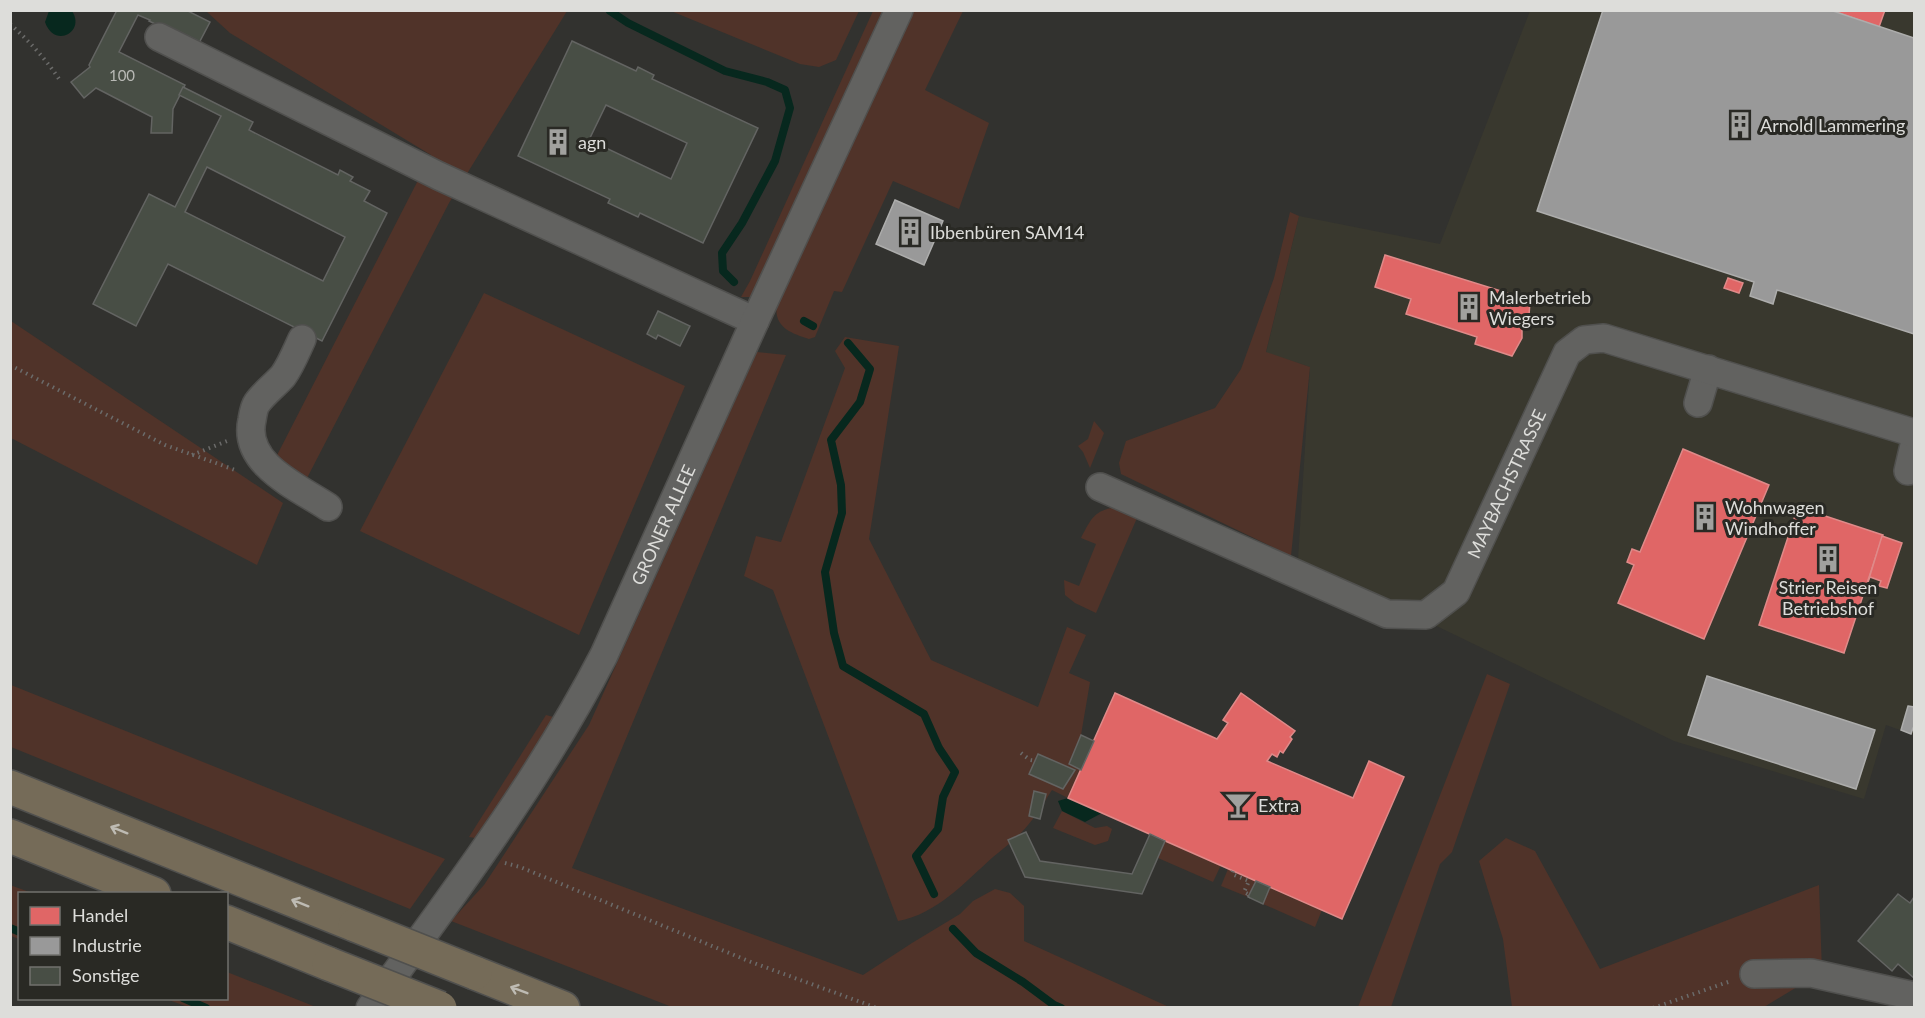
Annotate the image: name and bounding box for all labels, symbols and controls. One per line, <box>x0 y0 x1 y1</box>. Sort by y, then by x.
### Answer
house number: 100 <box>109 66 135 84</box>
building icon: Arnold Lammering <box>1725 110 1755 140</box>
place label: Arnold Lammering <box>1760 114 1905 136</box>
building icon: agn <box>543 127 573 157</box>
place label: agn <box>578 131 606 153</box>
building icon: Ibbenbüren SAM14 <box>895 217 925 247</box>
place label: Ibbenbüren SAM14 <box>930 221 1084 243</box>
place label: Malerbetrieb Wiegers <box>1489 286 1591 329</box>
building icon: Malerbetrieb Wiegers <box>1454 292 1484 322</box>
street label: MAYBACHSTRASSE <box>1462 406 1550 562</box>
street label: GRONER ALLEE <box>626 461 700 588</box>
place label: Wohnwagen Windhoffer <box>1725 496 1825 539</box>
building icon: Wohnwagen Windhoffer <box>1690 502 1720 532</box>
building icon: Strier Reisen Betriebshof <box>1813 544 1843 574</box>
place label: Strier Reisen Betriebshof <box>1779 576 1877 619</box>
bar icon: Extra <box>1223 790 1253 820</box>
place label: Extra <box>1258 794 1299 816</box>
one-way arrow <box>111 824 129 835</box>
legend <box>18 892 228 1000</box>
one-way arrow <box>292 897 310 908</box>
text: Handel <box>72 904 128 926</box>
text: Industrie <box>72 934 142 956</box>
text: Sonstige <box>72 964 140 986</box>
one-way arrow <box>510 984 529 995</box>

